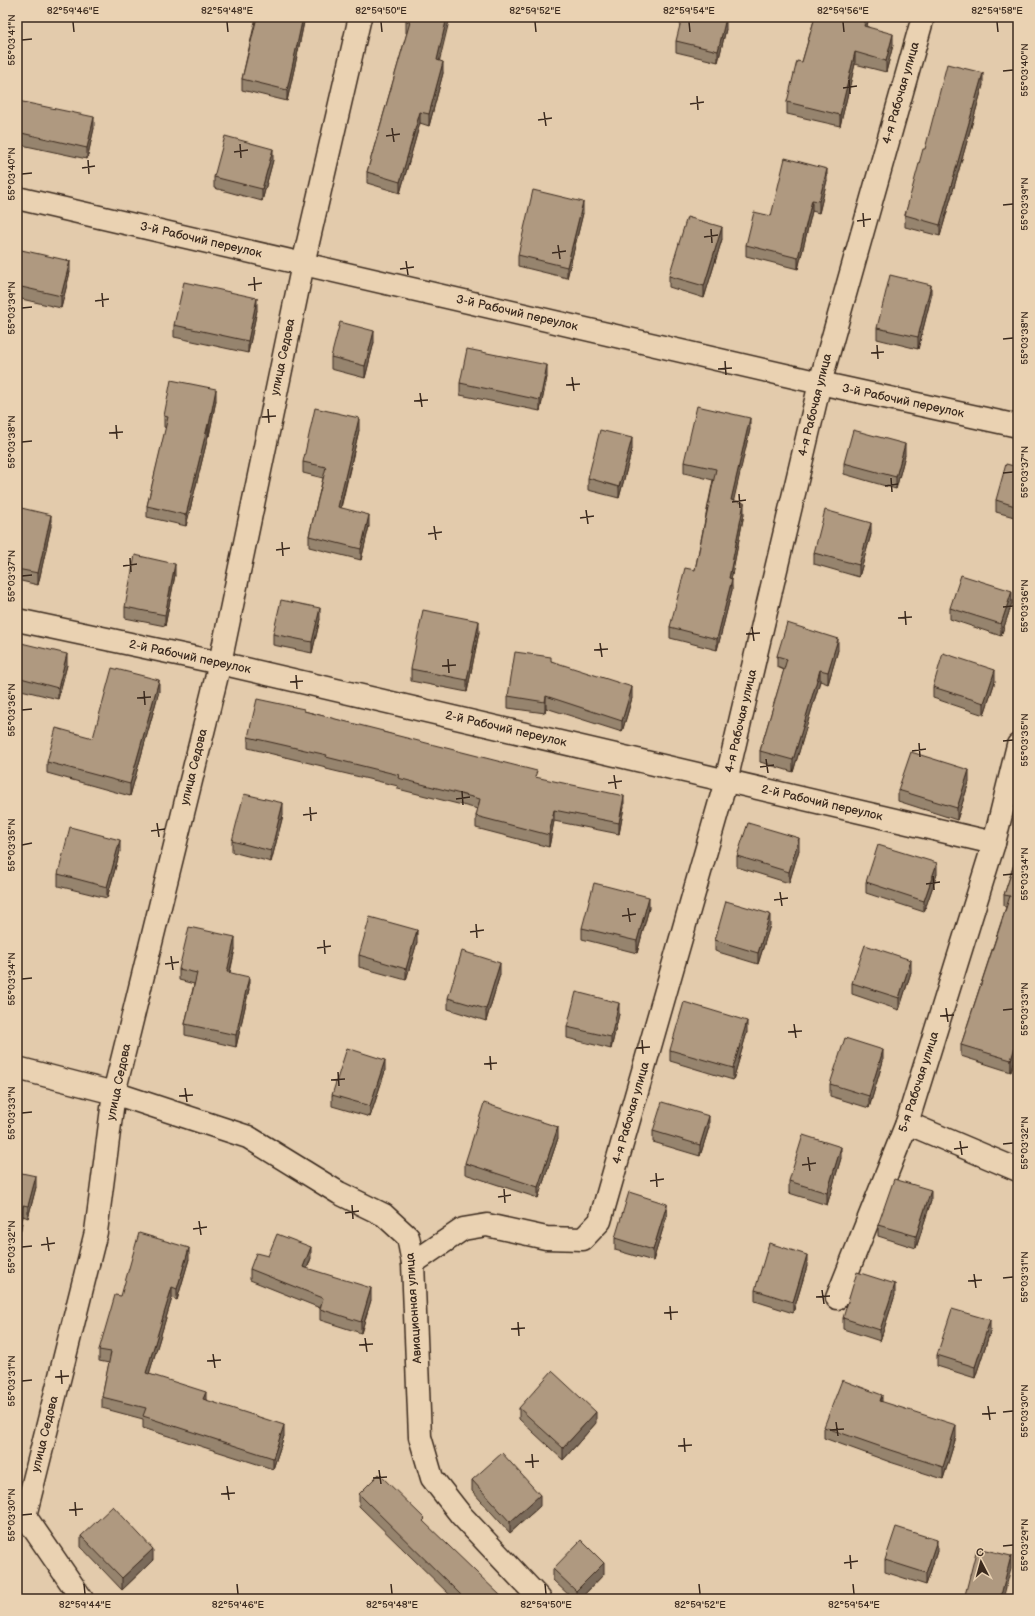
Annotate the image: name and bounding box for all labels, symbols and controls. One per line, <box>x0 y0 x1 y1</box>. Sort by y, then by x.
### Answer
text: 82°59'46"E <box>47 5 100 17</box>
text: 82°59'48"E <box>201 5 253 17</box>
text: 82°59'50"E <box>355 5 407 17</box>
text: 82°59'52"E <box>509 5 561 17</box>
text: 82°59'54"E <box>663 5 715 17</box>
text: 82°59'56"E <box>817 5 869 17</box>
text: 82°59'58"E <box>971 5 1023 17</box>
text: 55°03'41"N <box>6 14 18 66</box>
street label: 4-я Рабочая улица <box>879 40 923 146</box>
text: 55°03'40"N <box>1019 43 1031 97</box>
text: 55°03'40"N <box>6 147 18 201</box>
text: 55°03'39"N <box>1019 177 1031 231</box>
street label: 3-й Рабочий переулок <box>139 219 264 261</box>
text: 55°03'39"N <box>6 281 18 335</box>
street label: 3-й Рабочий переулок <box>455 292 580 334</box>
text: 55°03'38"N <box>1019 311 1031 365</box>
street label: улица Седова <box>268 317 298 397</box>
street label: 4-я Рабочая улица <box>795 352 835 458</box>
street label: 3-й Рабочий переулок <box>841 381 966 421</box>
text: 55°03'38"N <box>6 415 18 469</box>
text: 55°03'37"N <box>1019 446 1031 498</box>
text: 55°03'37"N <box>6 550 18 602</box>
text: 55°03'36"N <box>1019 579 1031 633</box>
street label: 2-й Рабочий переулок <box>128 637 253 677</box>
street label: 4-я Рабочая улица <box>722 668 760 774</box>
text: 55°03'36"N <box>6 683 18 737</box>
street label: 2-й Рабочий переулок <box>444 708 569 750</box>
text: 55°03'35"N <box>1019 713 1031 767</box>
street label: улица Седова <box>177 727 211 807</box>
street label: 2-й Рабочий переулок <box>760 782 885 824</box>
text: 55°03'35"N <box>6 818 18 872</box>
text: 55°03'34"N <box>1019 847 1031 901</box>
text: 55°03'34"N <box>6 952 18 1006</box>
text: 55°03'33"N <box>1019 982 1031 1036</box>
street label: 5-я Рабочая улица <box>896 1030 942 1134</box>
street label: улица Седова <box>104 1042 134 1122</box>
street label: 4-я Рабочая улица <box>609 1060 653 1166</box>
text: 55°03'33"N <box>6 1086 18 1140</box>
text: 55°03'32"N <box>1019 1116 1031 1170</box>
text: 55°03'32"N <box>6 1220 18 1274</box>
text: 55°03'31"N <box>1019 1251 1031 1303</box>
street label: Авиационная улица <box>403 1252 425 1365</box>
text: 55°03'31"N <box>6 1355 18 1407</box>
text: 55°03'30"N <box>1019 1384 1031 1438</box>
street label: улица Седова <box>28 1394 62 1474</box>
text: 55°03'30"N <box>6 1488 18 1542</box>
text: 55°03'29"N <box>1019 1518 1031 1572</box>
north arrow <box>961 1542 1001 1582</box>
text: С <box>976 1546 985 1559</box>
text: 82°59'44"E <box>59 1599 112 1611</box>
text: 82°59'46"E <box>212 1599 265 1611</box>
text: 82°59'48"E <box>366 1599 418 1611</box>
text: 82°59'50"E <box>520 1599 572 1611</box>
text: 82°59'52"E <box>674 1599 726 1611</box>
text: 82°59'54"E <box>828 1599 880 1611</box>

